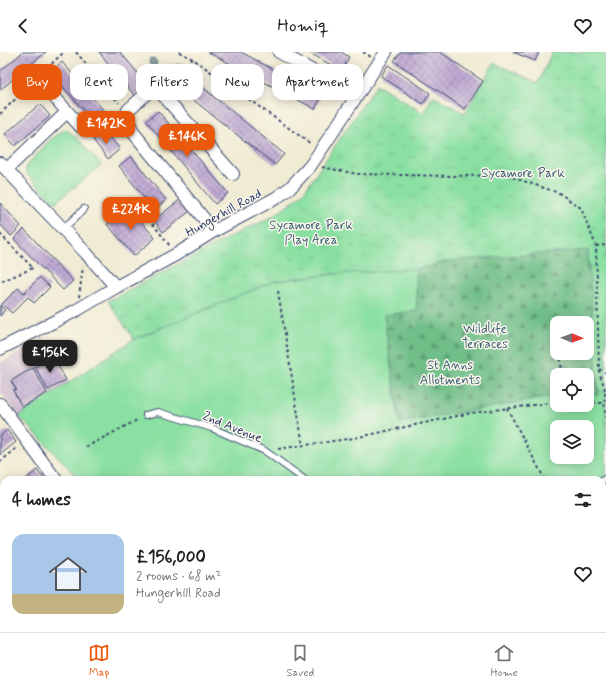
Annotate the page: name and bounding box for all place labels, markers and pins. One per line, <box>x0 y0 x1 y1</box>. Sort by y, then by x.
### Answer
pin: £142K <box>78 111 134 145</box>
pin: £146K <box>159 124 215 158</box>
pin: £224K <box>103 197 159 231</box>
pin: £156K <box>22 340 78 374</box>

